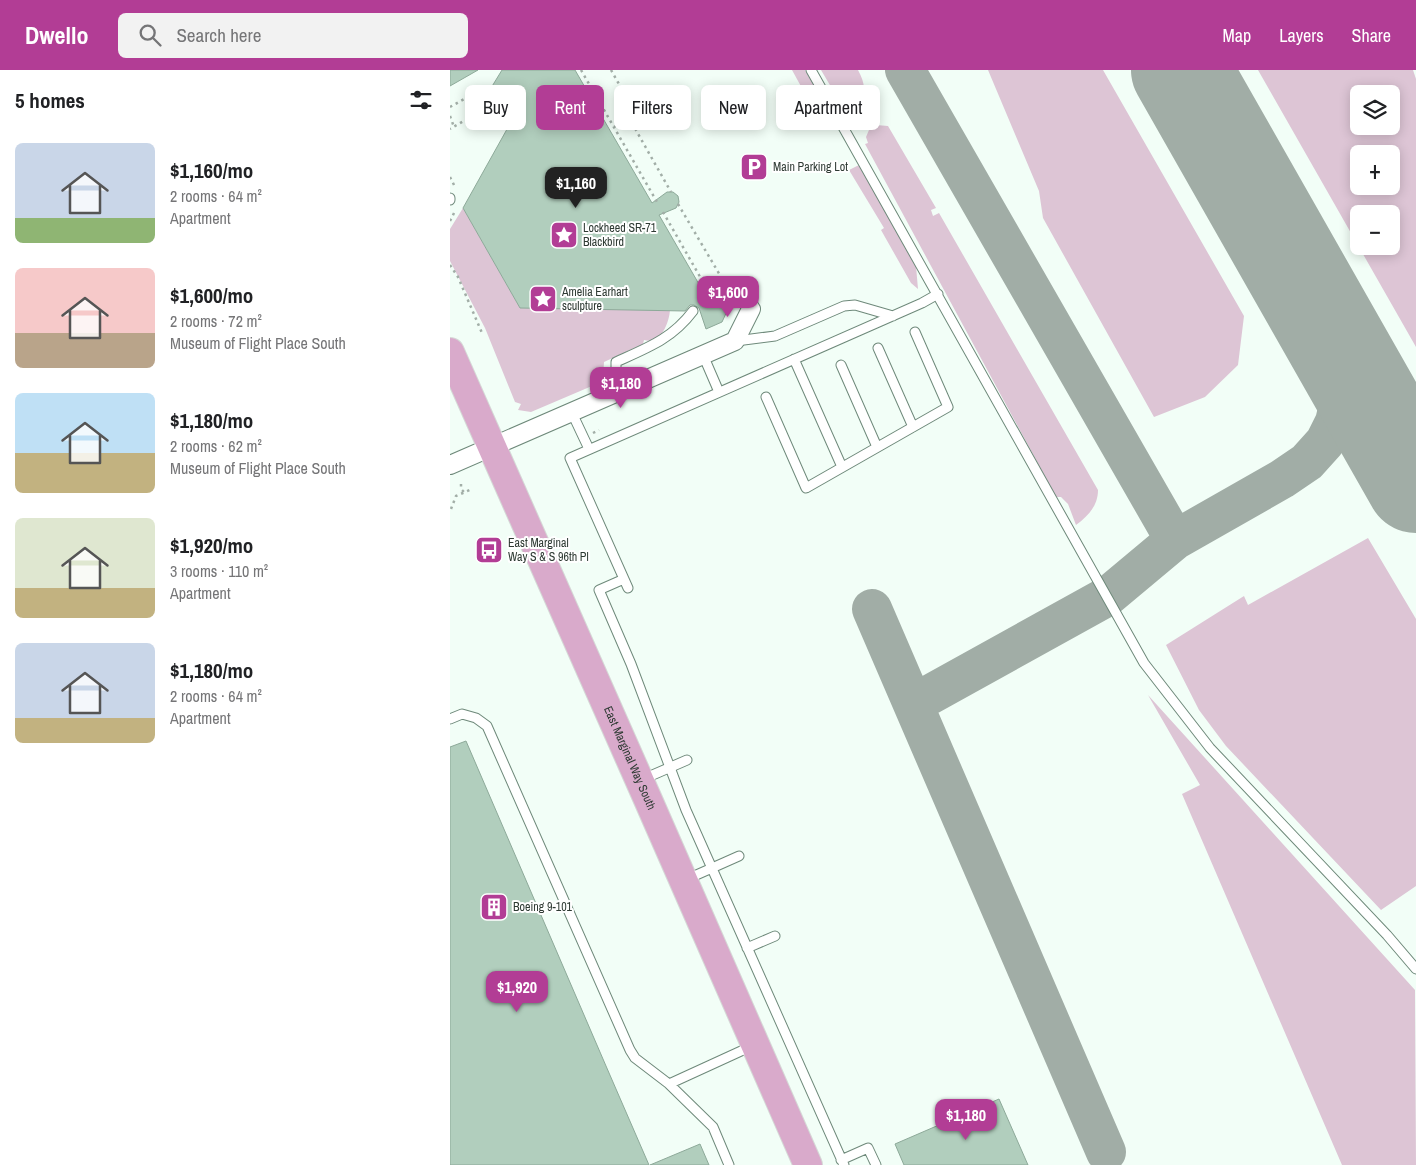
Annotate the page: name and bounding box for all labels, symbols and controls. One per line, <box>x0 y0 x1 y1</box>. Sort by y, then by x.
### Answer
search box <box>118 13 468 58</box>
text: Dwello <box>25 19 88 51</box>
icon: search <box>136 21 164 49</box>
text: Search here <box>176 22 261 48</box>
text: Map <box>1223 23 1251 48</box>
text: Layers <box>1279 23 1324 48</box>
text: Share <box>1352 23 1391 48</box>
chip: Buy <box>465 85 526 130</box>
chip: Rent <box>536 85 604 130</box>
chip: Filters <box>614 85 691 130</box>
chip: New <box>701 85 766 130</box>
chip: Apartment <box>776 85 880 130</box>
map controls <box>1350 85 1400 255</box>
button: layers <box>1350 85 1400 135</box>
text: 5 homes <box>15 86 85 115</box>
icon: filters <box>407 86 435 114</box>
button: + <box>1350 145 1400 195</box>
parking icon: Main Parking Lot <box>739 152 769 182</box>
text: $1,160/mo <box>170 156 253 185</box>
place label: Main Parking Lot <box>773 159 848 175</box>
icon: home <box>55 163 115 223</box>
pin: $1,160 <box>535 166 617 209</box>
text: $1,160 <box>556 172 596 194</box>
text: 2 rooms · 64 m² <box>170 185 262 207</box>
button: − <box>1350 205 1400 255</box>
text: Apartment <box>170 207 231 229</box>
place icon: Lockheed SR-71 Blackbird <box>549 220 579 250</box>
place label: Lockheed SR-71 Blackbird <box>583 220 657 250</box>
pin: $1,600 <box>687 276 769 318</box>
text: $1,600/mo <box>170 281 253 310</box>
text: $1,600 <box>708 281 748 303</box>
place icon: Amelia Earhart sculpture <box>528 284 558 314</box>
place label: Amelia Earhart sculpture <box>561 284 628 314</box>
icon: home <box>55 288 115 348</box>
text: 2 rooms · 72 m² <box>170 310 262 332</box>
text: Museum of Flight Place South <box>170 332 346 354</box>
pin: $1,180 <box>580 366 662 409</box>
text: $1,180 <box>601 372 641 394</box>
text: $1,180/mo <box>170 406 253 435</box>
icon: home <box>55 413 115 473</box>
text: 2 rooms · 62 m² <box>170 435 262 457</box>
text: Museum of Flight Place South <box>170 457 346 479</box>
text: $1,920/mo <box>170 531 253 560</box>
bus stop icon: East Marginal Way S & S 96th Pl <box>474 535 504 565</box>
place label: East Marginal Way S & S 96th Pl <box>508 535 589 565</box>
icon: home <box>55 538 115 598</box>
text: 3 rooms · 110 m² <box>170 560 268 582</box>
text: Apartment <box>170 582 231 604</box>
text: $1,180/mo <box>170 656 253 685</box>
icon: home <box>55 663 115 723</box>
text: 2 rooms · 64 m² <box>170 685 262 707</box>
street label: East Marginal Way South <box>600 704 659 812</box>
text: Apartment <box>170 707 231 729</box>
building icon: Boeing 9-101 <box>479 892 509 922</box>
place label: Boeing 9-101 <box>513 899 573 915</box>
pin: $1,920 <box>476 970 558 1013</box>
text: $1,920 <box>497 976 537 998</box>
pin: $1,180 <box>925 1098 1007 1141</box>
text: $1,180 <box>946 1104 986 1126</box>

